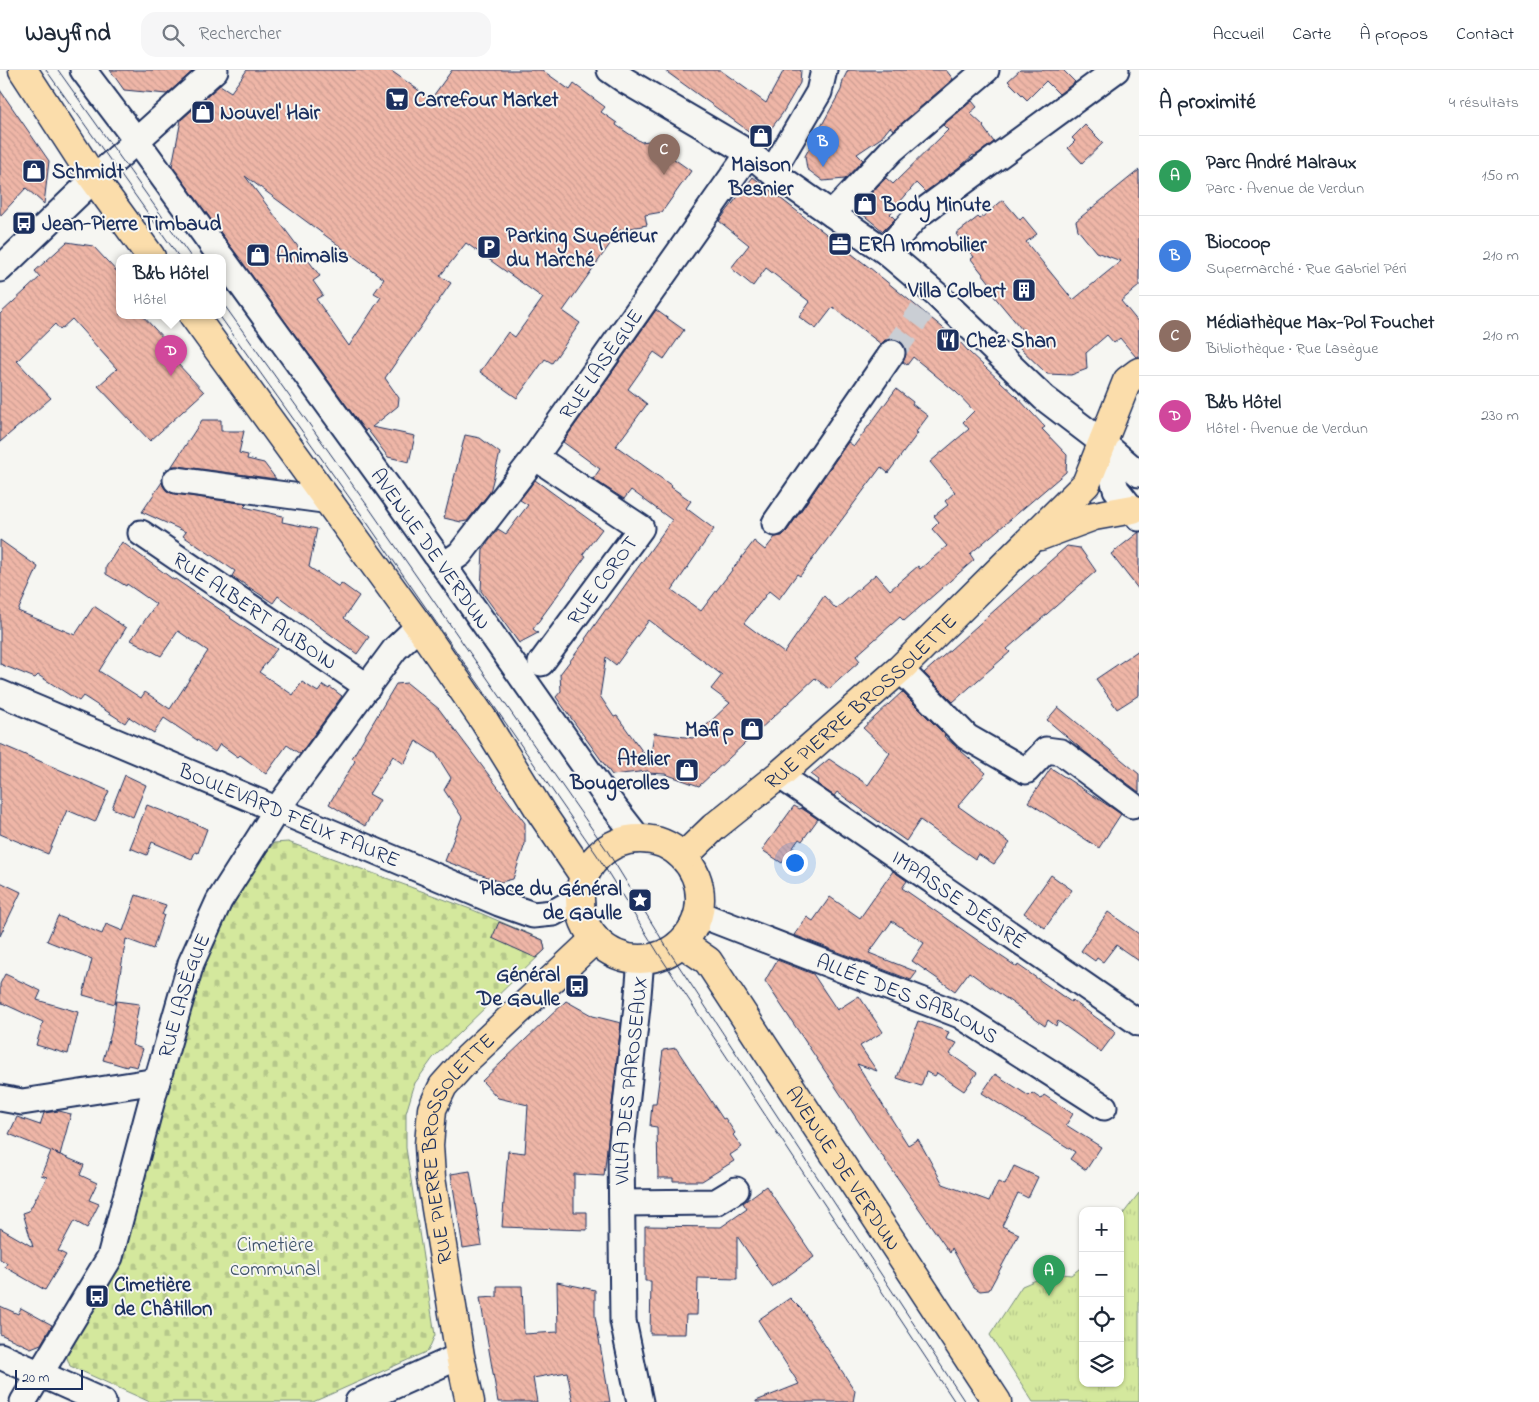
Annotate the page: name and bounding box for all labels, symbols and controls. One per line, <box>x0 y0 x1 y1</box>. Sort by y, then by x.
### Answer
search box <box>141 12 491 57</box>
text: Wayfind <box>25 17 111 52</box>
icon: search <box>159 21 187 49</box>
text: Rechercher <box>199 21 281 48</box>
text: Accueil <box>1212 22 1264 48</box>
text: Carte <box>1292 22 1331 48</box>
text: À propos <box>1359 22 1428 48</box>
text: Contact <box>1456 22 1514 48</box>
supermarket icon: Carrefour Market <box>384 86 410 112</box>
place label: Carrefour Market <box>414 86 560 116</box>
text: À proximité <box>1159 88 1256 118</box>
text: 4 résultats <box>1449 91 1519 115</box>
shop icon: Nouvel' Hair <box>190 99 216 125</box>
place label: Nouvel' Hair <box>220 99 320 129</box>
shop icon: Maison Besnier <box>748 123 774 149</box>
pin: B <box>807 126 839 167</box>
pin: C <box>648 134 680 175</box>
text: Parc André Malraux <box>1206 150 1357 177</box>
place label: Maison Besnier <box>728 151 794 205</box>
shop icon: Schmidt <box>21 158 47 184</box>
place label: Schmidt <box>52 158 125 188</box>
text: A <box>1170 164 1180 188</box>
text: 150 m <box>1481 164 1519 188</box>
text: Parc · Avenue de Verdun <box>1206 177 1364 201</box>
shop icon: Body Minute <box>852 191 878 217</box>
place label: Body Minute <box>881 191 992 223</box>
bus stop icon: Jean-Pierre Timbaud <box>11 210 37 236</box>
place label: Jean-Pierre Timbaud <box>42 210 221 240</box>
place label: Parking Supérieur du Marché <box>506 222 658 276</box>
text: Biocoop <box>1206 230 1271 257</box>
office icon: ERA Immobilier <box>827 231 853 257</box>
place label: ERA Immobilier <box>858 231 987 261</box>
parking icon: Parking Supérieur du Marché <box>476 234 502 260</box>
shop icon: Animalis <box>245 242 271 268</box>
place label: Animalis <box>276 242 349 272</box>
text: B <box>1170 244 1180 268</box>
text: 210 m <box>1483 244 1519 268</box>
popup <box>116 254 226 319</box>
text: Supermarché · Rue Gabriel Péri <box>1206 257 1407 281</box>
text: B&b Hôtel <box>133 261 209 288</box>
place label: Villa Colbert <box>907 277 1007 307</box>
building icon: Villa Colbert <box>1011 277 1037 303</box>
text: Hôtel <box>133 288 166 312</box>
street label: RUE LASÈGUE <box>553 304 652 426</box>
text: Médiathèque Max-Pol Fouchet <box>1206 310 1435 337</box>
text: C <box>1171 324 1179 348</box>
text: 210 m <box>1483 324 1519 348</box>
restaurant icon: Chez Shan <box>935 327 961 353</box>
place label: Chez Shan <box>966 327 1056 357</box>
pin: D <box>155 335 187 376</box>
text: Bibliothèque · Rue Lasègue <box>1206 337 1378 361</box>
text: B&b Hôtel <box>1206 390 1281 417</box>
text: D <box>1169 404 1181 428</box>
text: 230 m <box>1481 404 1519 428</box>
text: Hôtel · Avenue de Verdun <box>1206 417 1368 441</box>
street label: AVENUE DE VERDUN <box>362 463 497 636</box>
street label: RUE COROT <box>561 530 646 632</box>
street label: RUE ALBERT AUBOIN <box>166 546 342 679</box>
street label: RUE PIERRE BROSSOLETTE <box>759 607 965 798</box>
place label: Mafip <box>685 716 734 746</box>
shop icon: Mafip <box>739 716 765 742</box>
place label: Atelier Bougerolles <box>569 745 670 801</box>
street label: BOULEVARD FÉLIX FAURE <box>172 756 404 877</box>
shop icon: Atelier Bougerolles <box>674 757 700 783</box>
street label: IMPASSE DÉSIRÉ <box>885 844 1032 958</box>
your location <box>782 850 808 876</box>
place label: Place du Général de Gaulle <box>480 875 623 929</box>
place icon: Place du Général de Gaulle <box>627 887 653 913</box>
street label: RUE LASÈGUE <box>151 929 219 1061</box>
street label: ALLÉE DES SABLONS <box>811 948 1003 1053</box>
place label: Général De Gaulle <box>476 961 561 1015</box>
bus stop icon: Général De Gaulle <box>564 973 590 999</box>
street label: VILLA DES PAROSEAUX <box>608 975 657 1186</box>
street label: RUE PIERRE BROSSOLETTE <box>416 1027 503 1266</box>
street label: AVENUE DE VERDUN <box>777 1081 907 1257</box>
map controls <box>1079 1207 1124 1387</box>
button: + <box>1079 1207 1124 1252</box>
park label: Cimetière communal <box>230 1231 320 1285</box>
button: − <box>1079 1252 1124 1297</box>
pin: A <box>1033 1255 1065 1296</box>
place label: Cimetière de Châtillon <box>114 1271 212 1325</box>
bus stop icon: Cimetière de Châtillon <box>84 1283 110 1309</box>
button: locate <box>1079 1297 1124 1342</box>
button: layers <box>1079 1342 1124 1387</box>
scale bar <box>15 1367 82 1390</box>
text: 20 m <box>22 1368 49 1389</box>

